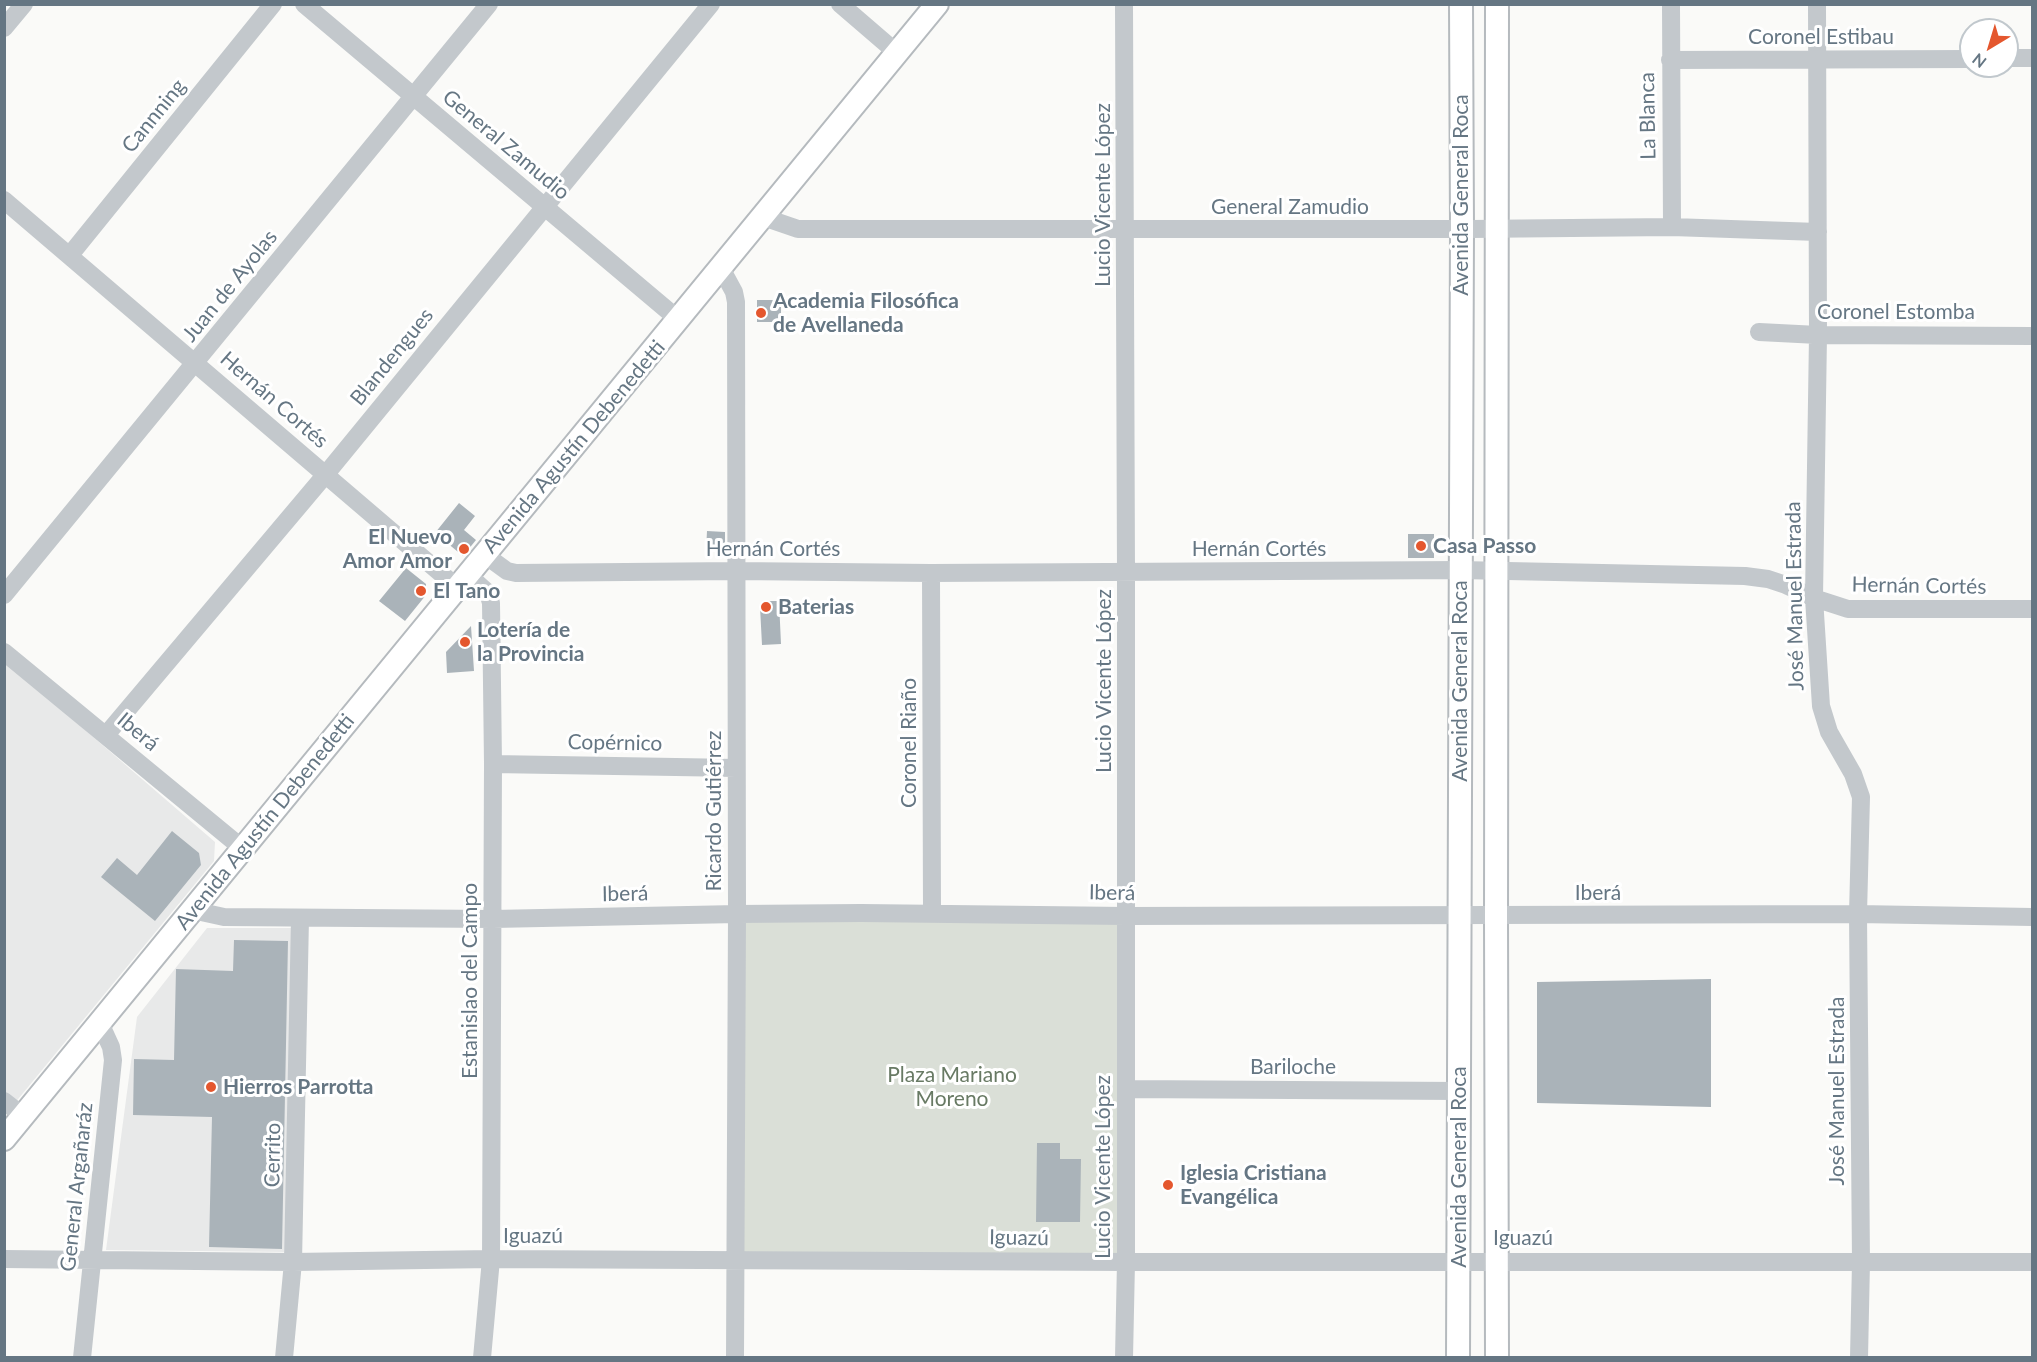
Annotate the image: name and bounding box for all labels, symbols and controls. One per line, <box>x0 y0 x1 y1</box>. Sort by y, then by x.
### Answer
north arrow <box>1959 18 2019 78</box>
street label: Coronel Estibau <box>1748 24 1894 50</box>
text: N <box>1968 50 1990 72</box>
street label: La Blanca <box>1635 72 1661 160</box>
street label: Cannning <box>117 74 191 158</box>
street label: General Zamudio <box>437 85 575 205</box>
street label: Avenida General Roca <box>1448 94 1474 296</box>
street label: Lucio Vicente López <box>1090 103 1116 287</box>
street label: General Zamudio <box>1211 194 1369 220</box>
street label: Juan de Ayolas <box>177 225 283 347</box>
place label: Academia Filosófica de Avellaneda <box>773 288 959 338</box>
street label: Coronel Estomba <box>1817 299 1975 325</box>
street label: Blandengues <box>345 303 439 411</box>
marker: Academia Filosófica de Avellaneda <box>754 306 768 320</box>
street label: Avenida Agustín Debenedetti <box>478 335 670 559</box>
street label: Hernán Cortés <box>215 346 333 454</box>
street label: José Manuel Estrada <box>1781 501 1809 691</box>
place label: El Nuevo Amor Amor <box>343 524 452 574</box>
place label: Casa Passo <box>1433 533 1536 559</box>
street label: Hernán Cortés <box>706 536 840 562</box>
street label: Hernán Cortés <box>1192 536 1326 562</box>
marker: Casa Passo <box>1414 539 1428 553</box>
marker: El Nuevo Amor Amor <box>457 542 471 556</box>
street label: Hernán Cortés <box>1851 572 1987 600</box>
place label: El Tano <box>433 578 500 604</box>
street label: Avenida General Roca <box>1447 580 1473 782</box>
marker: El Tano <box>414 584 428 598</box>
street label: Lucio Vicente López <box>1091 589 1117 773</box>
place label: Baterias <box>778 594 854 620</box>
marker: Baterias <box>759 600 773 614</box>
place label: Lotería de la Provincia <box>477 617 584 667</box>
marker: Lotería de la Provincia <box>458 635 472 649</box>
street label: Coronel Riaño <box>896 678 922 808</box>
street label: Iberá <box>112 707 164 757</box>
street label: Avenida Agustín Debenedetti <box>170 709 360 935</box>
street label: Copérnico <box>567 730 663 756</box>
street label: Ricardo Gutiérrez <box>701 730 727 892</box>
street label: Iberá <box>1089 880 1135 906</box>
street label: Iberá <box>1575 880 1621 906</box>
street label: Iberá <box>602 881 648 907</box>
street label: Estanislao del Campo <box>457 883 483 1079</box>
street label: José Manuel Estrada <box>1824 996 1850 1186</box>
street label: Bariloche <box>1250 1054 1336 1080</box>
park label: Plaza Mariano Moreno <box>887 1062 1017 1112</box>
street label: Avenida General Roca <box>1446 1066 1472 1268</box>
place label: Hierros Parrotta <box>223 1074 373 1100</box>
street label: Lucio Vicente López <box>1090 1075 1116 1259</box>
marker: Hierros Parrotta <box>204 1080 218 1094</box>
street label: General Argañaráz <box>56 1101 98 1273</box>
street label: Cerrito <box>260 1122 286 1188</box>
place label: Iglesia Cristiana Evangélica <box>1180 1160 1327 1210</box>
marker: Iglesia Cristiana Evangélica <box>1161 1178 1175 1192</box>
street label: Iguazú <box>503 1223 563 1249</box>
street label: Iguazú <box>989 1225 1049 1251</box>
street label: Iguazú <box>1493 1225 1553 1251</box>

